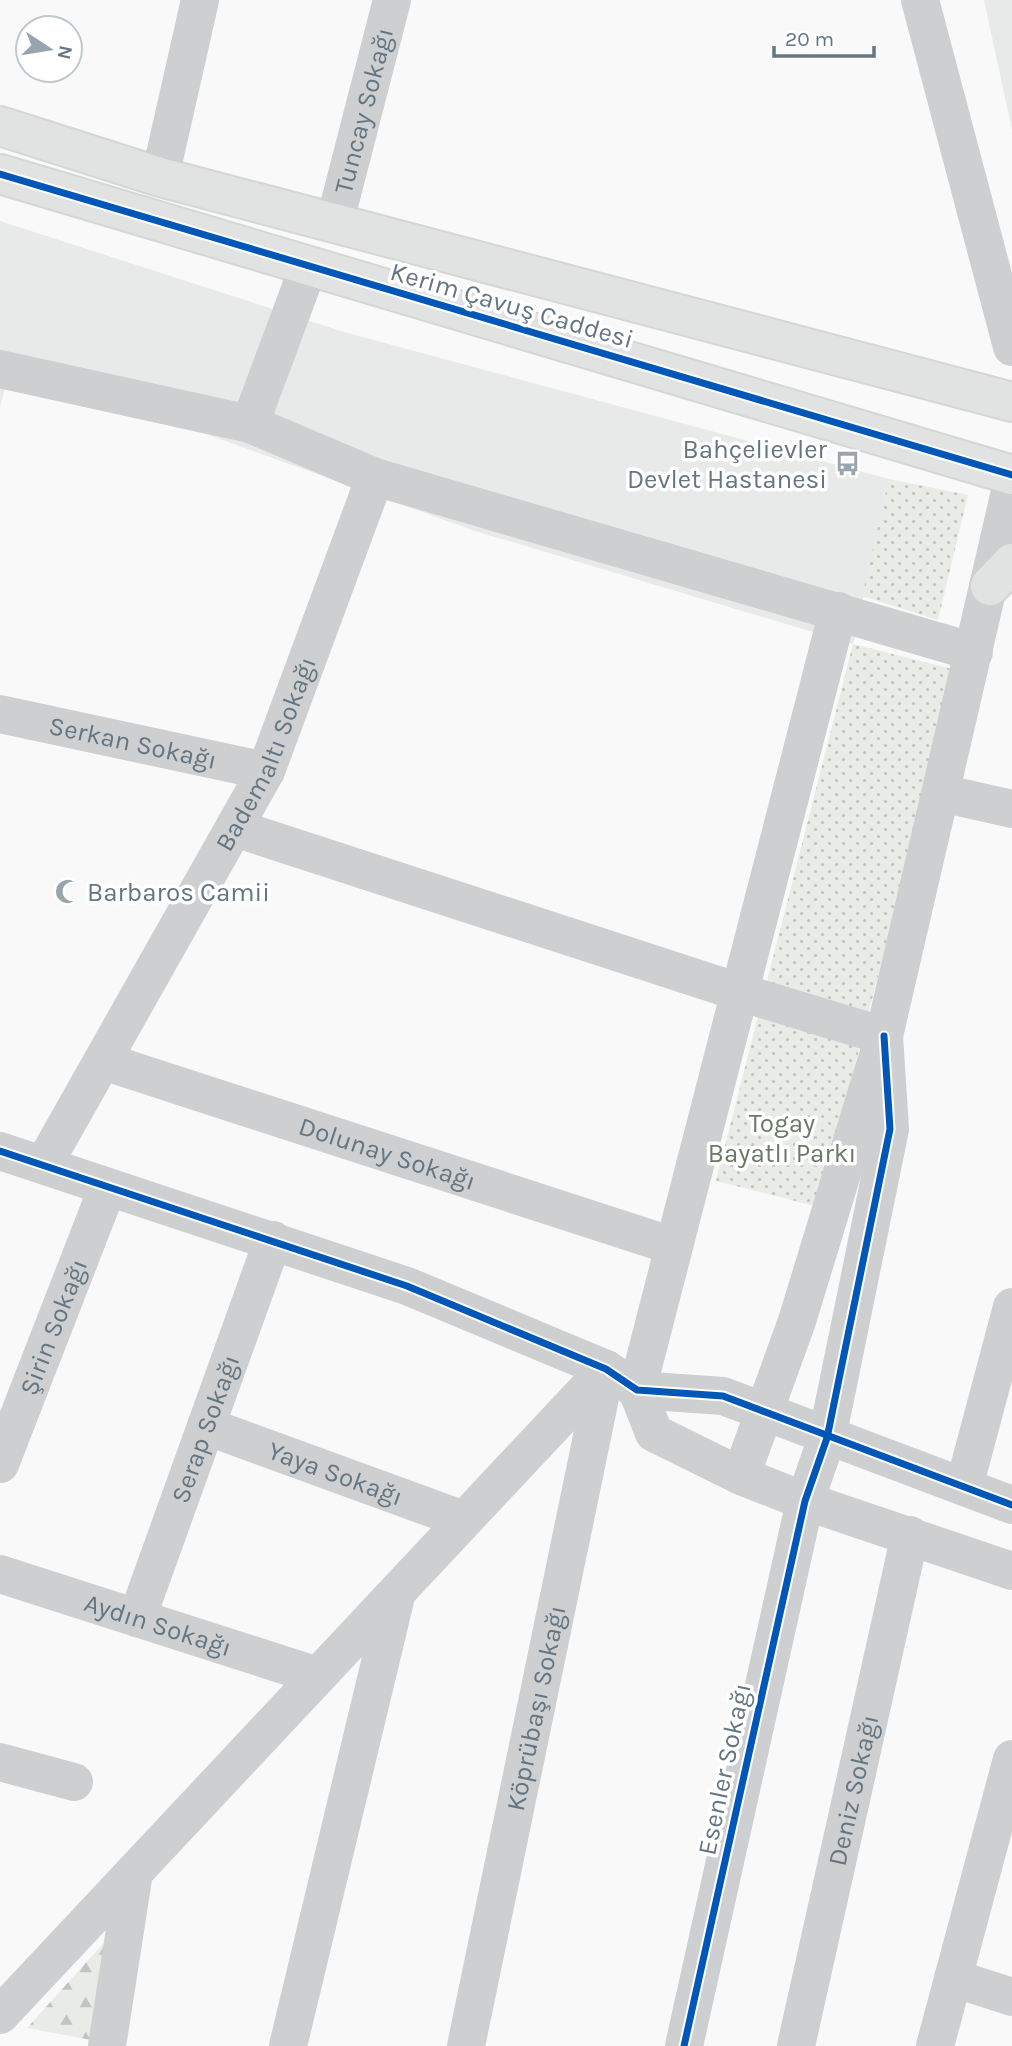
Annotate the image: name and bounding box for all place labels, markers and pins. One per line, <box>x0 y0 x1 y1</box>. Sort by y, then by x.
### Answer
place label: Bahçelievler Devlet Hastanesi <box>627 434 828 495</box>
bus stop icon: Bahçelievler Devlet Hastanesi <box>833 450 861 478</box>
place label: Barbaros Camii <box>87 877 270 908</box>
mosque icon: Barbaros Camii <box>53 878 81 906</box>

